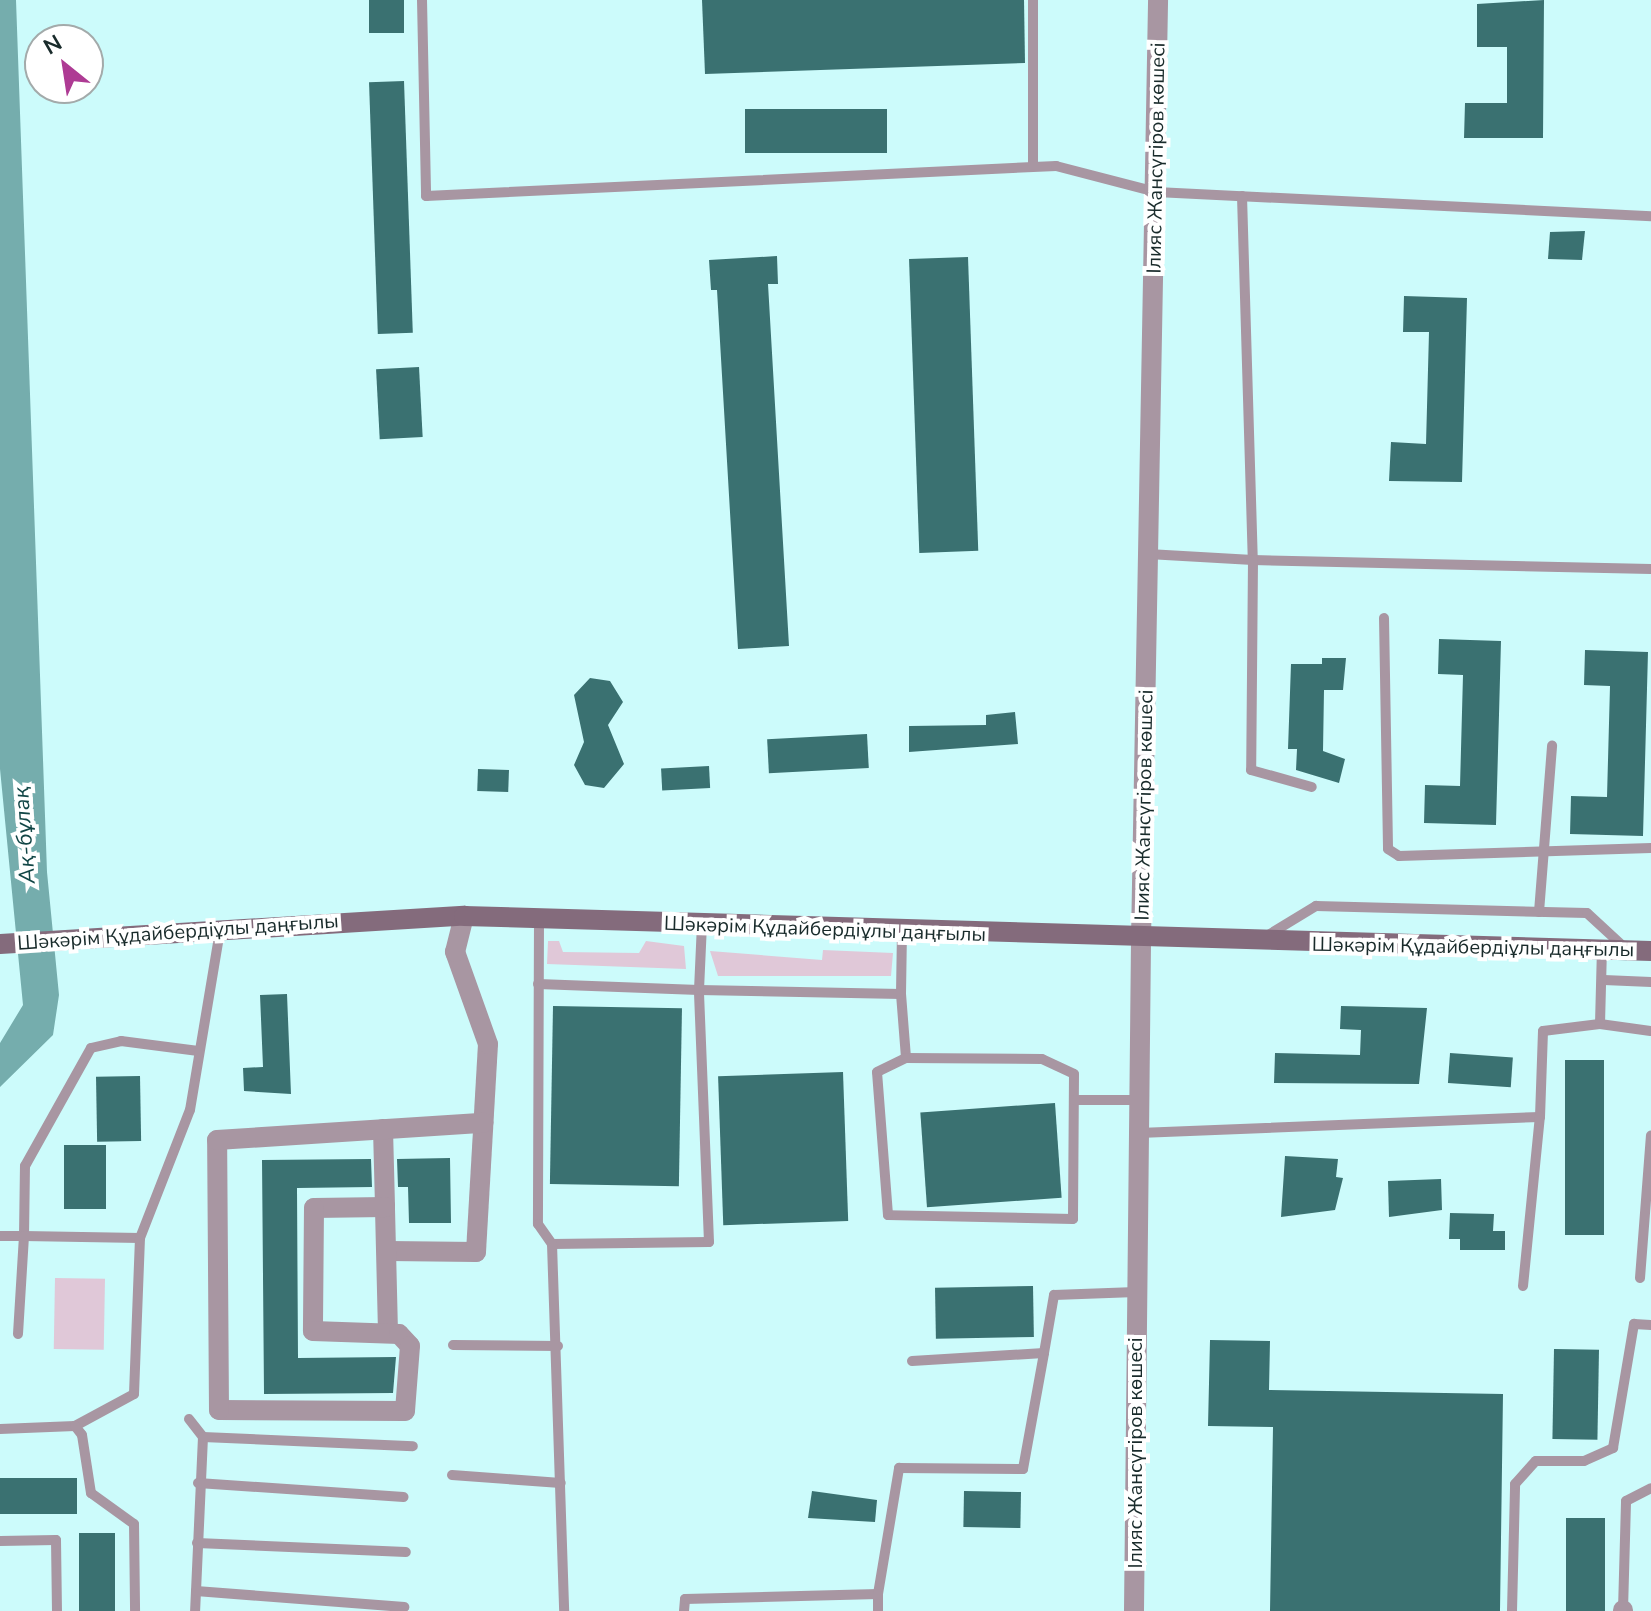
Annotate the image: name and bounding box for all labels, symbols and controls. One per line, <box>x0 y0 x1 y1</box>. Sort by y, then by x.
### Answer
north arrow <box>24 24 104 104</box>
text: N <box>38 28 68 62</box>
street label: Ілияс Жансүгіров көшесі <box>1142 42 1170 274</box>
street label: Ілияс Жансүгіров көшесі <box>1130 689 1158 921</box>
water label: Ақ-бұлақ <box>8 785 42 885</box>
street label: Шәкәрім Құдайбердіұлы даңғылы <box>16 909 340 955</box>
street label: Шәкәрім Құдайбердіұлы даңғылы <box>664 911 986 947</box>
street label: Шәкәрім Құдайбердіұлы даңғылы <box>1312 932 1634 962</box>
street label: Ілияс Жансүгіров көшесі <box>1123 1337 1147 1569</box>

